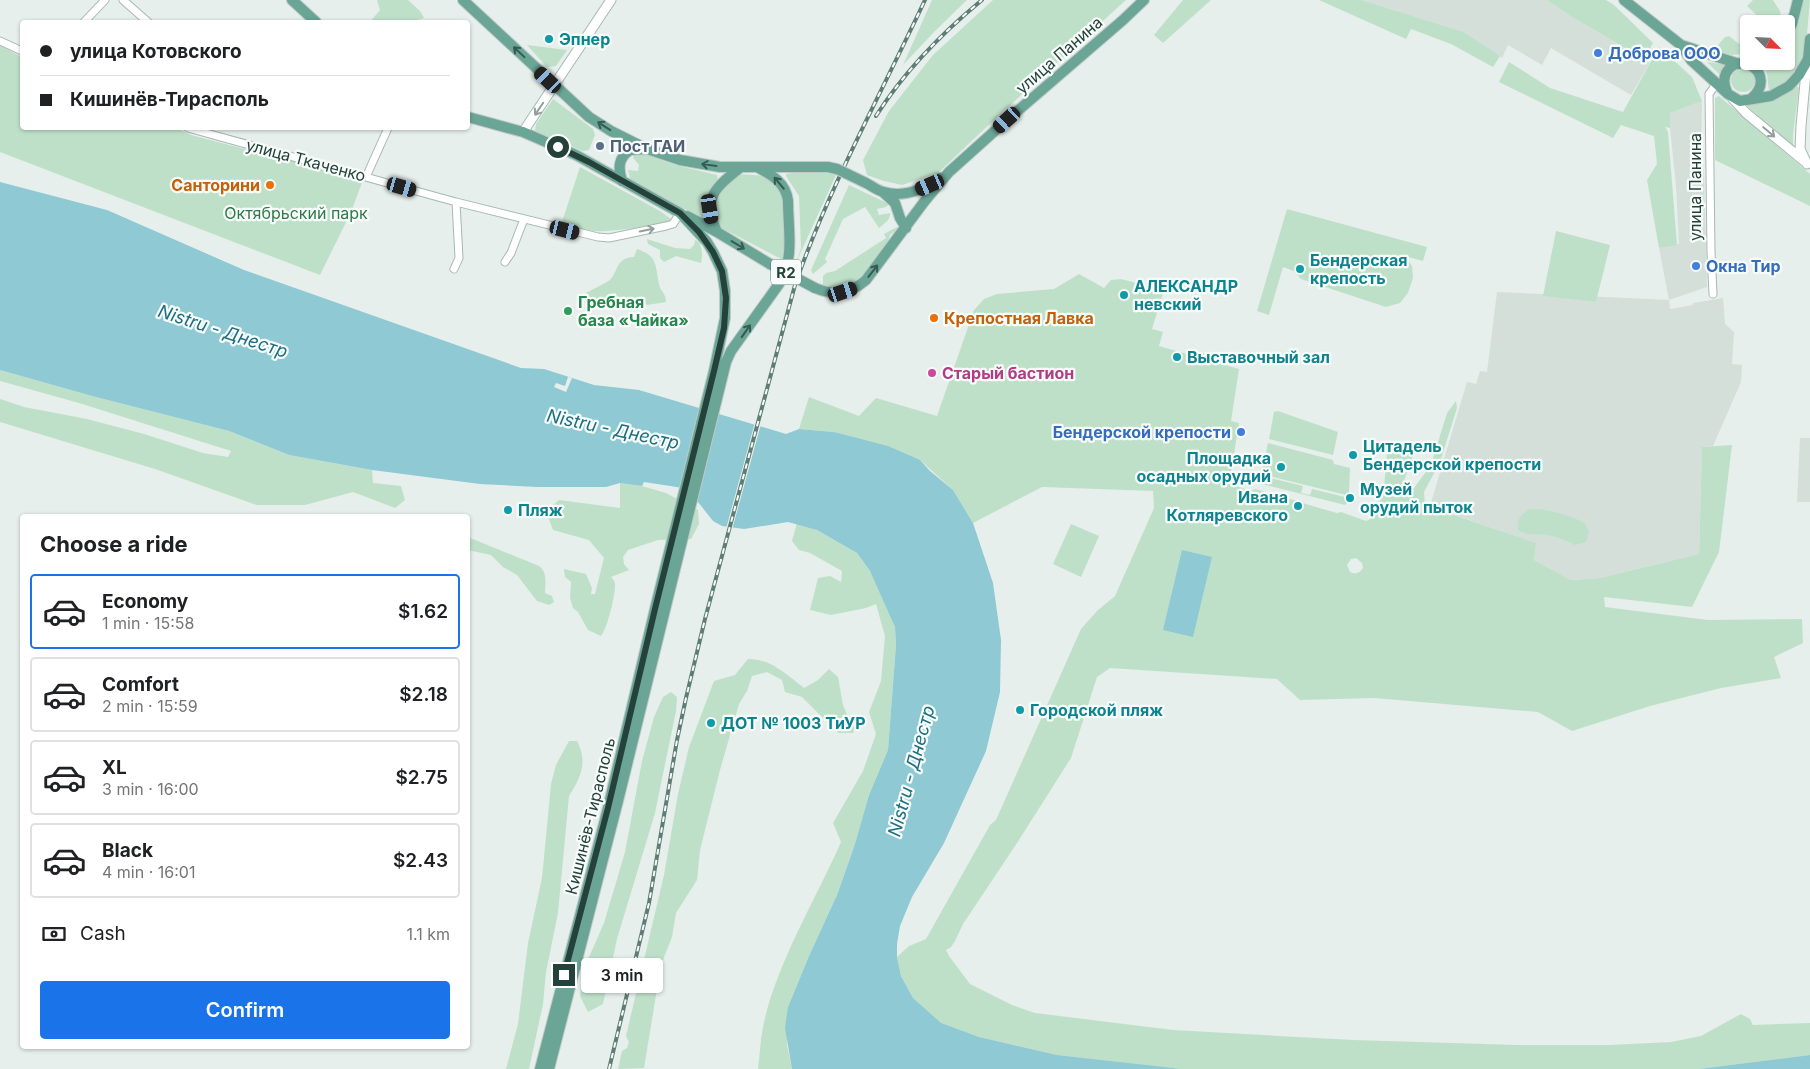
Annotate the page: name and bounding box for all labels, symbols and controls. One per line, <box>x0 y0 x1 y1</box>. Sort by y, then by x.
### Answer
street label: улица Панина <box>1012 12 1106 98</box>
north arrow <box>1740 15 1795 70</box>
map controls <box>1740 15 1795 70</box>
place label: Эпнер <box>559 29 610 49</box>
marker: Эпнер <box>543 33 555 45</box>
text: улица Котовского <box>70 40 242 63</box>
place label: Доброва ООО <box>1608 43 1721 63</box>
one-way arrow <box>512 46 525 58</box>
marker: Доброва ООО <box>1592 47 1604 59</box>
car <box>531 64 564 96</box>
text: Кишинёв-Тирасполь <box>70 88 269 111</box>
one-way arrow <box>533 102 544 116</box>
car <box>990 104 1023 136</box>
one-way arrow <box>597 121 611 131</box>
one-way arrow <box>1762 126 1775 138</box>
street label: улица Панина <box>1685 133 1705 241</box>
street label: улица Ткаченко <box>244 134 368 186</box>
route start <box>547 136 569 158</box>
place label: Пост ГАИ <box>610 136 685 156</box>
marker: Пост ГАИ <box>594 140 606 152</box>
one-way arrow <box>701 160 717 170</box>
car <box>913 172 946 198</box>
place label: Санторини <box>171 175 260 195</box>
car <box>385 176 418 198</box>
one-way arrow <box>774 177 785 190</box>
marker: Санторини <box>264 179 276 191</box>
car <box>700 193 719 225</box>
park label: Октябрьский парк <box>224 203 368 223</box>
car <box>548 219 581 241</box>
one-way arrow <box>639 225 655 234</box>
one-way arrow <box>730 240 744 250</box>
place label: Бендерская крепость <box>1310 250 1407 288</box>
place label: Окна Тир <box>1706 256 1781 276</box>
road number: R2 <box>771 260 801 284</box>
marker: Окна Тир <box>1690 260 1702 272</box>
marker: Бендерская крепость <box>1294 263 1306 275</box>
one-way arrow <box>867 265 878 278</box>
place label: АЛЕКСАНДР невский <box>1134 276 1238 314</box>
car <box>826 280 859 304</box>
marker: АЛЕКСАНДР невский <box>1118 289 1130 301</box>
place label: Гребная база «Чайка» <box>578 292 689 330</box>
water label: Nistru - Днестр <box>156 300 290 362</box>
marker: Гребная база «Чайка» <box>562 305 574 317</box>
place label: Крепостная Лавка <box>944 308 1094 328</box>
marker: Крепостная Лавка <box>928 312 940 324</box>
one-way arrow <box>741 324 751 338</box>
place label: Выставочный зал <box>1187 347 1330 367</box>
marker: Выставочный зал <box>1171 351 1183 363</box>
place label: Старый бастион <box>942 363 1074 383</box>
marker: Старый бастион <box>926 367 938 379</box>
water label: Nistru - Днестр <box>545 405 681 453</box>
place label: Бендерской крепости <box>1053 422 1231 442</box>
marker: Бендерской крепости <box>1235 426 1247 438</box>
place label: Цитадель Бендерской крепости <box>1363 436 1541 474</box>
place label: Площадка осадных орудий <box>1137 448 1271 486</box>
marker: Цитадель Бендерской крепости <box>1347 449 1359 461</box>
marker: Площадка осадных орудий <box>1275 461 1287 473</box>
place label: Музей орудий пыток <box>1360 479 1473 517</box>
place label: Ивана Котляревского <box>1167 487 1288 525</box>
marker: Музей орудий пыток <box>1344 492 1356 504</box>
place label: Пляж <box>518 500 563 520</box>
marker: Ивана Котляревского <box>1292 500 1304 512</box>
marker: Пляж <box>502 504 514 516</box>
text: Choose a ride <box>40 531 188 557</box>
icon: car <box>42 589 87 634</box>
text: Economy <box>102 590 188 613</box>
text: $1.62 <box>398 600 448 623</box>
text: 1 min · 15:58 <box>102 613 194 633</box>
icon: car <box>42 672 87 717</box>
text: Comfort <box>102 673 179 696</box>
text: $2.18 <box>399 683 448 706</box>
text: 2 min · 15:59 <box>102 696 198 716</box>
place label: Городской пляж <box>1030 700 1163 720</box>
water label: Nistru - Днестр <box>883 703 939 839</box>
marker: Городской пляж <box>1014 704 1026 716</box>
place label: ДОТ № 1003 ТиУР <box>721 713 866 733</box>
marker: ДОТ № 1003 ТиУР <box>705 717 717 729</box>
street label: Кишинёв-Тирасполь <box>561 735 619 896</box>
icon: car <box>42 755 87 800</box>
text: XL <box>102 756 127 779</box>
text: $2.75 <box>395 766 448 789</box>
text: 3 min · 16:00 <box>102 779 199 799</box>
icon: car <box>42 838 87 883</box>
text: Black <box>102 839 153 862</box>
text: $2.43 <box>393 849 448 872</box>
text: 4 min · 16:01 <box>102 862 195 882</box>
icon: cash <box>40 920 68 948</box>
text: Cash <box>80 922 126 945</box>
text: 1.1 km <box>406 924 450 944</box>
callout: 3 min <box>582 958 664 992</box>
route end <box>553 964 575 986</box>
text: 3 min <box>601 965 643 985</box>
button: Confirm <box>40 981 450 1039</box>

